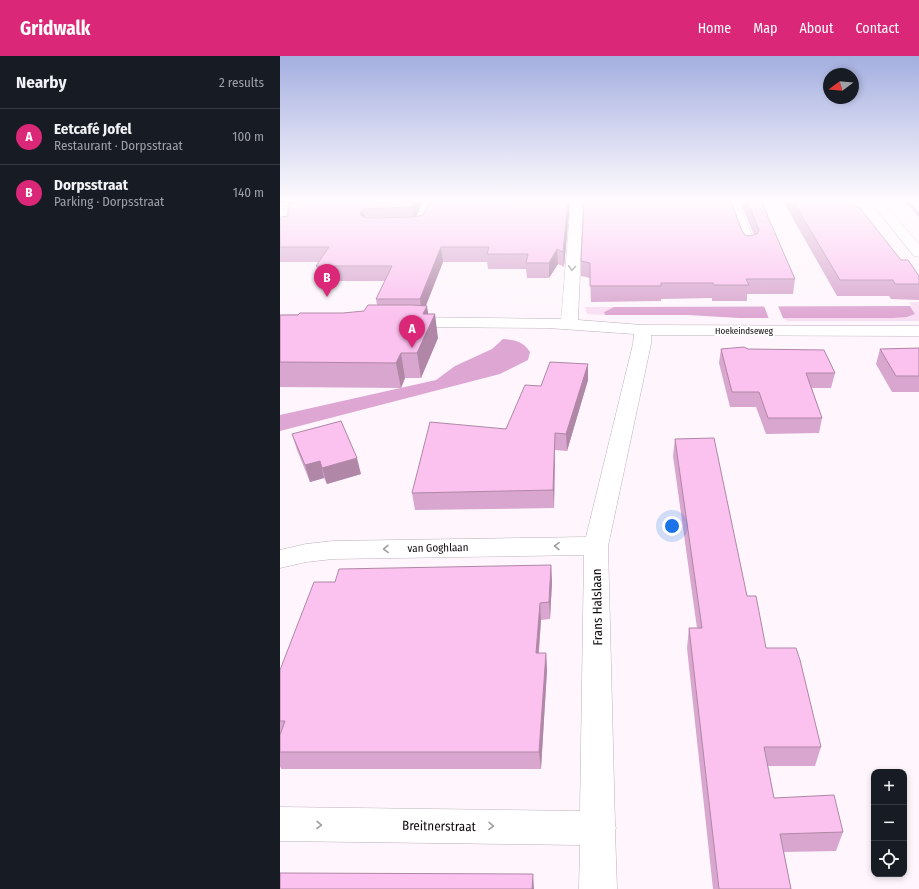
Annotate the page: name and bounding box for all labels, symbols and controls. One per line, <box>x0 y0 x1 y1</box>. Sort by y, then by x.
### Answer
text: Gridwalk <box>20 17 90 40</box>
text: Home <box>698 20 731 37</box>
text: Map <box>753 20 777 37</box>
text: About <box>799 20 834 37</box>
text: Contact <box>856 20 899 37</box>
north arrow <box>823 68 859 104</box>
text: Nearby <box>16 72 67 93</box>
text: 2 results <box>219 75 264 90</box>
text: Eetcafé Jofel <box>54 120 132 138</box>
text: A <box>25 129 33 144</box>
text: 100 m <box>232 129 264 144</box>
text: Restaurant · Dorpsstraat <box>54 138 183 153</box>
text: Dorpsstraat <box>54 176 128 194</box>
text: B <box>25 185 33 200</box>
text: 140 m <box>233 185 264 200</box>
text: Parking · Dorpsstraat <box>54 194 164 209</box>
pin: B <box>314 264 340 297</box>
one-way arrow <box>568 265 577 271</box>
pin: A <box>399 315 425 348</box>
street label: Hoekeindseweg <box>715 326 774 336</box>
your location <box>662 516 682 536</box>
street label: van Goghlaan <box>407 541 469 555</box>
one-way arrow <box>554 542 560 550</box>
one-way arrow <box>383 545 389 553</box>
street label: Frans Halslaan <box>589 568 605 646</box>
map controls <box>871 769 907 877</box>
button: + <box>871 769 907 805</box>
button: − <box>871 805 907 841</box>
street label: Breitnerstraat <box>402 818 477 834</box>
one-way arrow <box>316 820 322 829</box>
one-way arrow <box>488 822 494 830</box>
button: locate <box>871 841 907 877</box>

